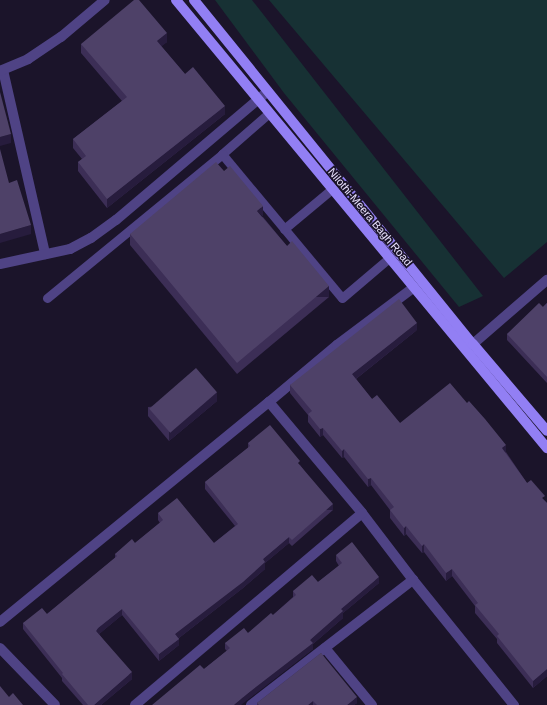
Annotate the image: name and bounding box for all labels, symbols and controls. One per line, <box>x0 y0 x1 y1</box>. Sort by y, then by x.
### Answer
street label: Nilothi-Meera Bagh Road <box>325 165 415 269</box>

